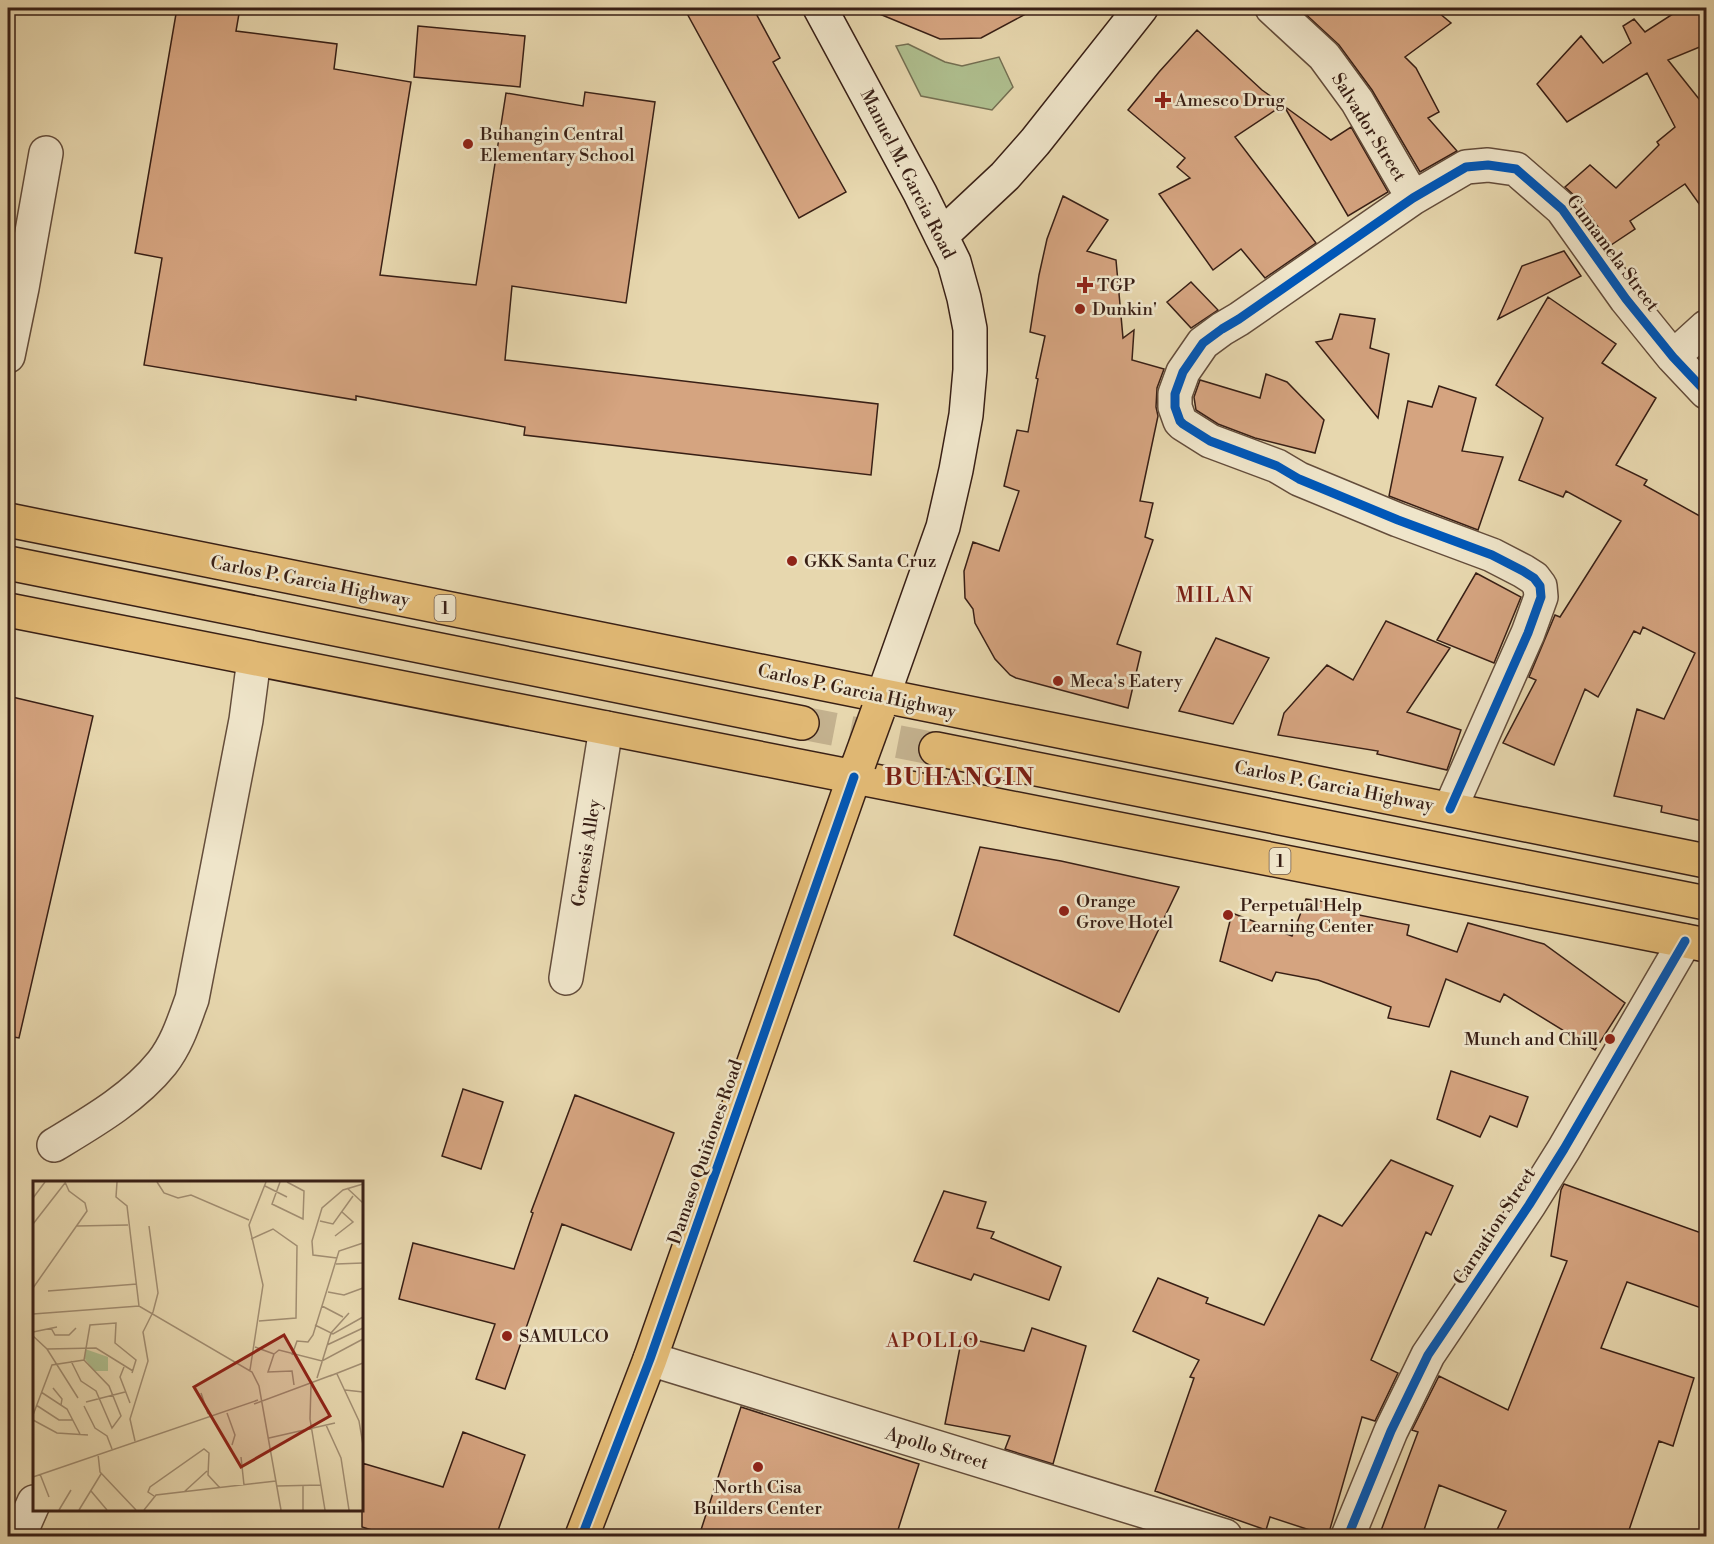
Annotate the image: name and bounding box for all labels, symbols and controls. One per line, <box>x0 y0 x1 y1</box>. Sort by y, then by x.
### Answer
street label: Salvador Street <box>1326 69 1411 186</box>
street label: Manuel M. Garcia Road <box>855 86 961 264</box>
place label: Amesco Drug <box>1174 89 1286 112</box>
marker: Amesco Drug <box>1156 93 1170 107</box>
place label: Buhangin Central Elementary School <box>479 123 635 167</box>
marker: Buhangin Central Elementary School <box>461 137 475 151</box>
street label: Gumamela Street <box>1561 190 1664 317</box>
place label: TGP <box>1097 274 1135 297</box>
marker: TGP <box>1078 278 1092 292</box>
place label: Dunkin' <box>1092 298 1157 321</box>
marker: Dunkin' <box>1073 302 1087 316</box>
place label: GKK Santa Cruz <box>804 550 936 573</box>
street label: Carlos P. Garcia Highway <box>208 551 412 612</box>
marker: GKK Santa Cruz <box>785 554 799 568</box>
district label: MILAN <box>1176 583 1254 609</box>
road number: 1 <box>434 595 456 621</box>
street label: Carlos P. Garcia Highway <box>755 659 959 724</box>
place label: Meca's Eatery <box>1070 670 1183 693</box>
marker: Meca's Eatery <box>1051 674 1065 688</box>
street label: Carlos P. Garcia Highway <box>1232 756 1436 817</box>
district label: BUHANGIN <box>885 763 1035 793</box>
street label: Genesis Alley <box>567 798 606 908</box>
road number: 1 <box>1270 848 1290 874</box>
place label: Orange Grove Hotel <box>1076 890 1174 934</box>
place label: Perpetual Help Learning Center <box>1240 894 1374 938</box>
marker: Orange Grove Hotel <box>1057 904 1071 918</box>
marker: Perpetual Help Learning Center <box>1221 908 1235 922</box>
place label: Munch and Chill <box>1464 1028 1599 1051</box>
marker: Munch and Chill <box>1603 1032 1617 1046</box>
street label: Damaso Quiñones Road <box>663 1056 748 1248</box>
street label: Carnation Street <box>1448 1163 1541 1289</box>
inset map <box>33 1181 363 1511</box>
place label: SAMULCO <box>519 1325 609 1348</box>
marker: SAMULCO <box>500 1329 514 1343</box>
district label: APOLLO <box>885 1329 980 1354</box>
street label: Apollo Street <box>882 1422 992 1475</box>
marker: North Cisa Builders Center <box>751 1460 765 1474</box>
place label: North Cisa Builders Center <box>693 1476 822 1520</box>

